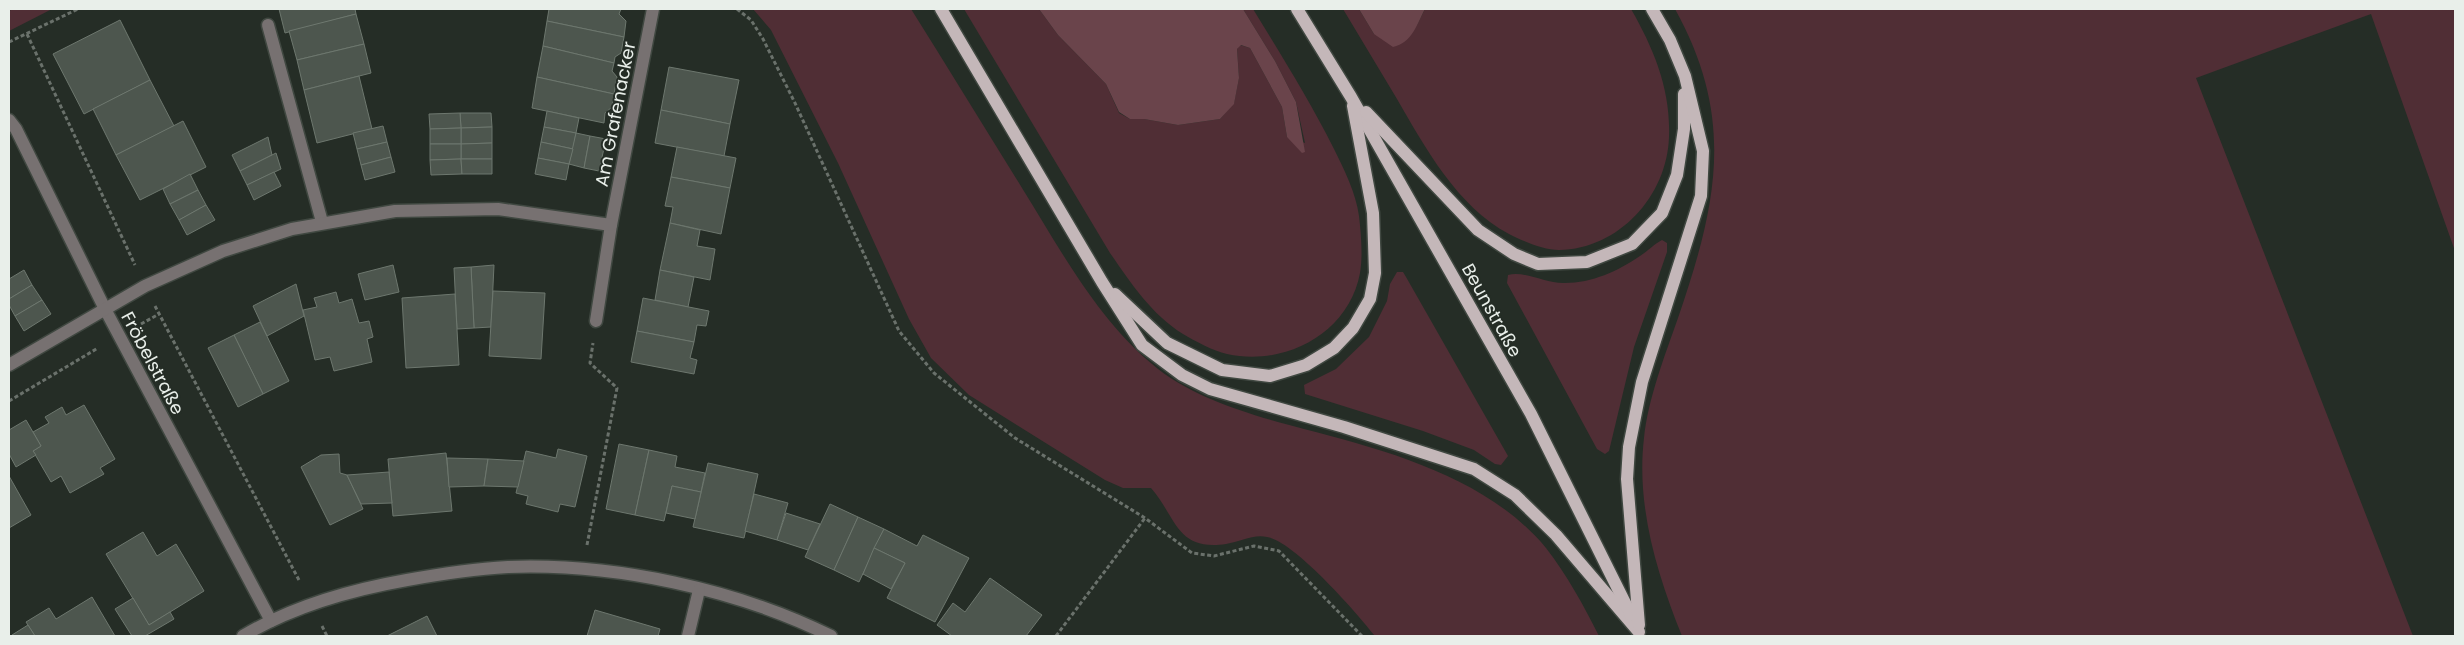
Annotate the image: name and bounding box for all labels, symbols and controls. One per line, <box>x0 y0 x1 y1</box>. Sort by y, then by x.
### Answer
street label: Am Grafenacker <box>589 39 641 189</box>
street label: Beunstraße <box>1456 259 1528 361</box>
street label: Fröbelstraße <box>115 307 191 419</box>

